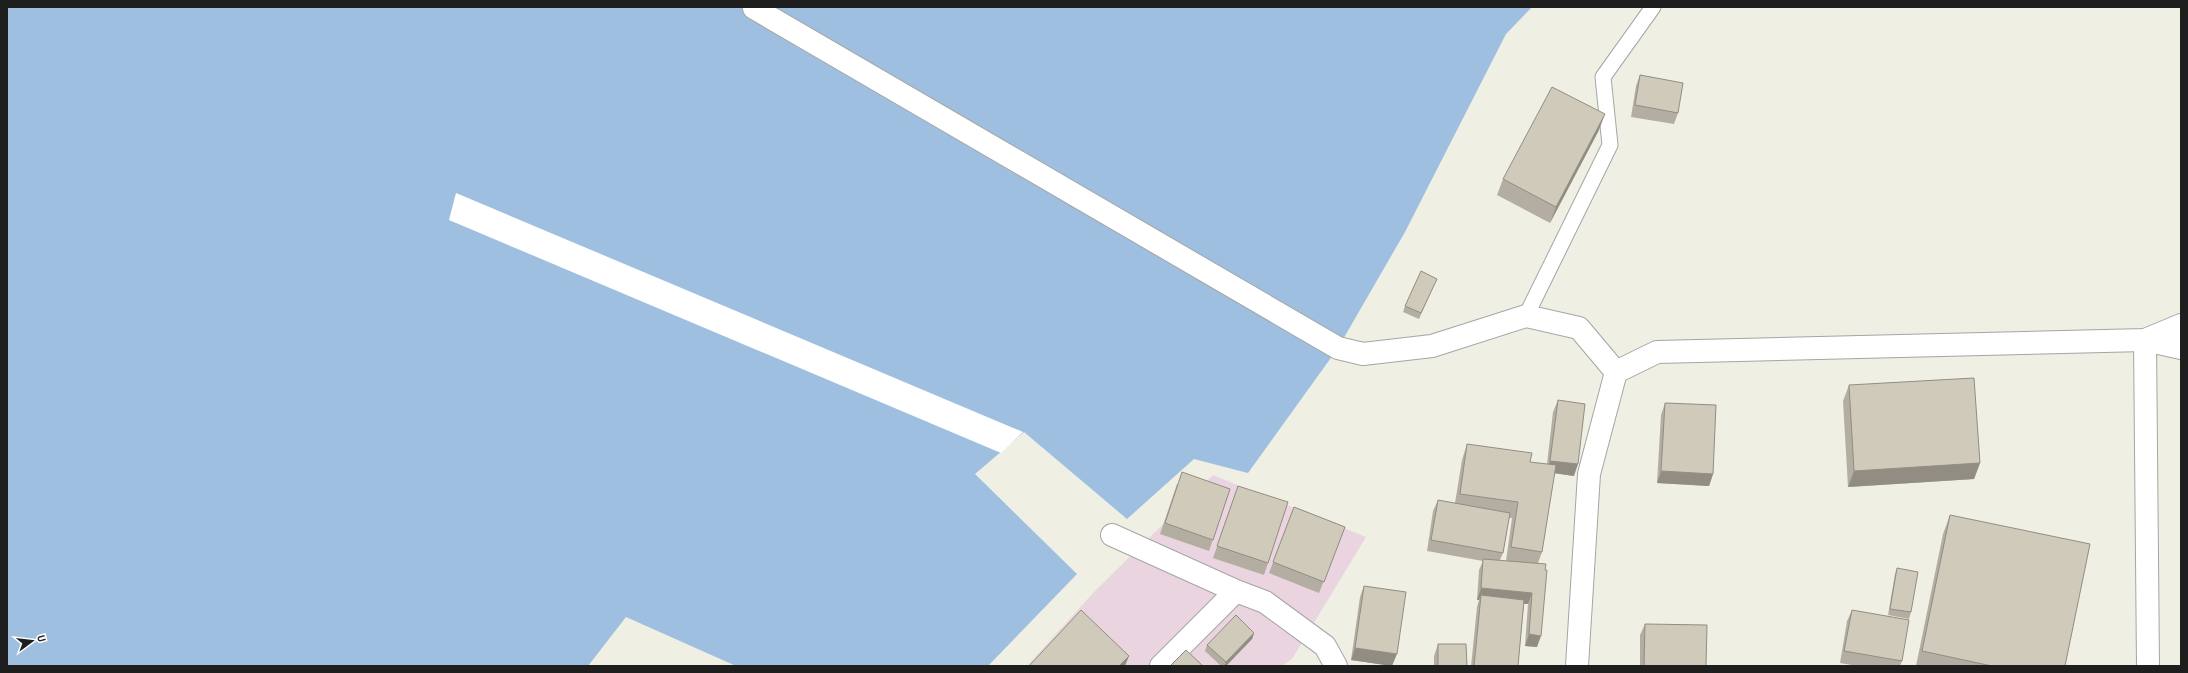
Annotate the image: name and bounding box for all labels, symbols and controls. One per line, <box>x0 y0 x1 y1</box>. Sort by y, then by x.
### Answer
north arrow <box>12 621 52 661</box>
text: U <box>34 633 49 643</box>

